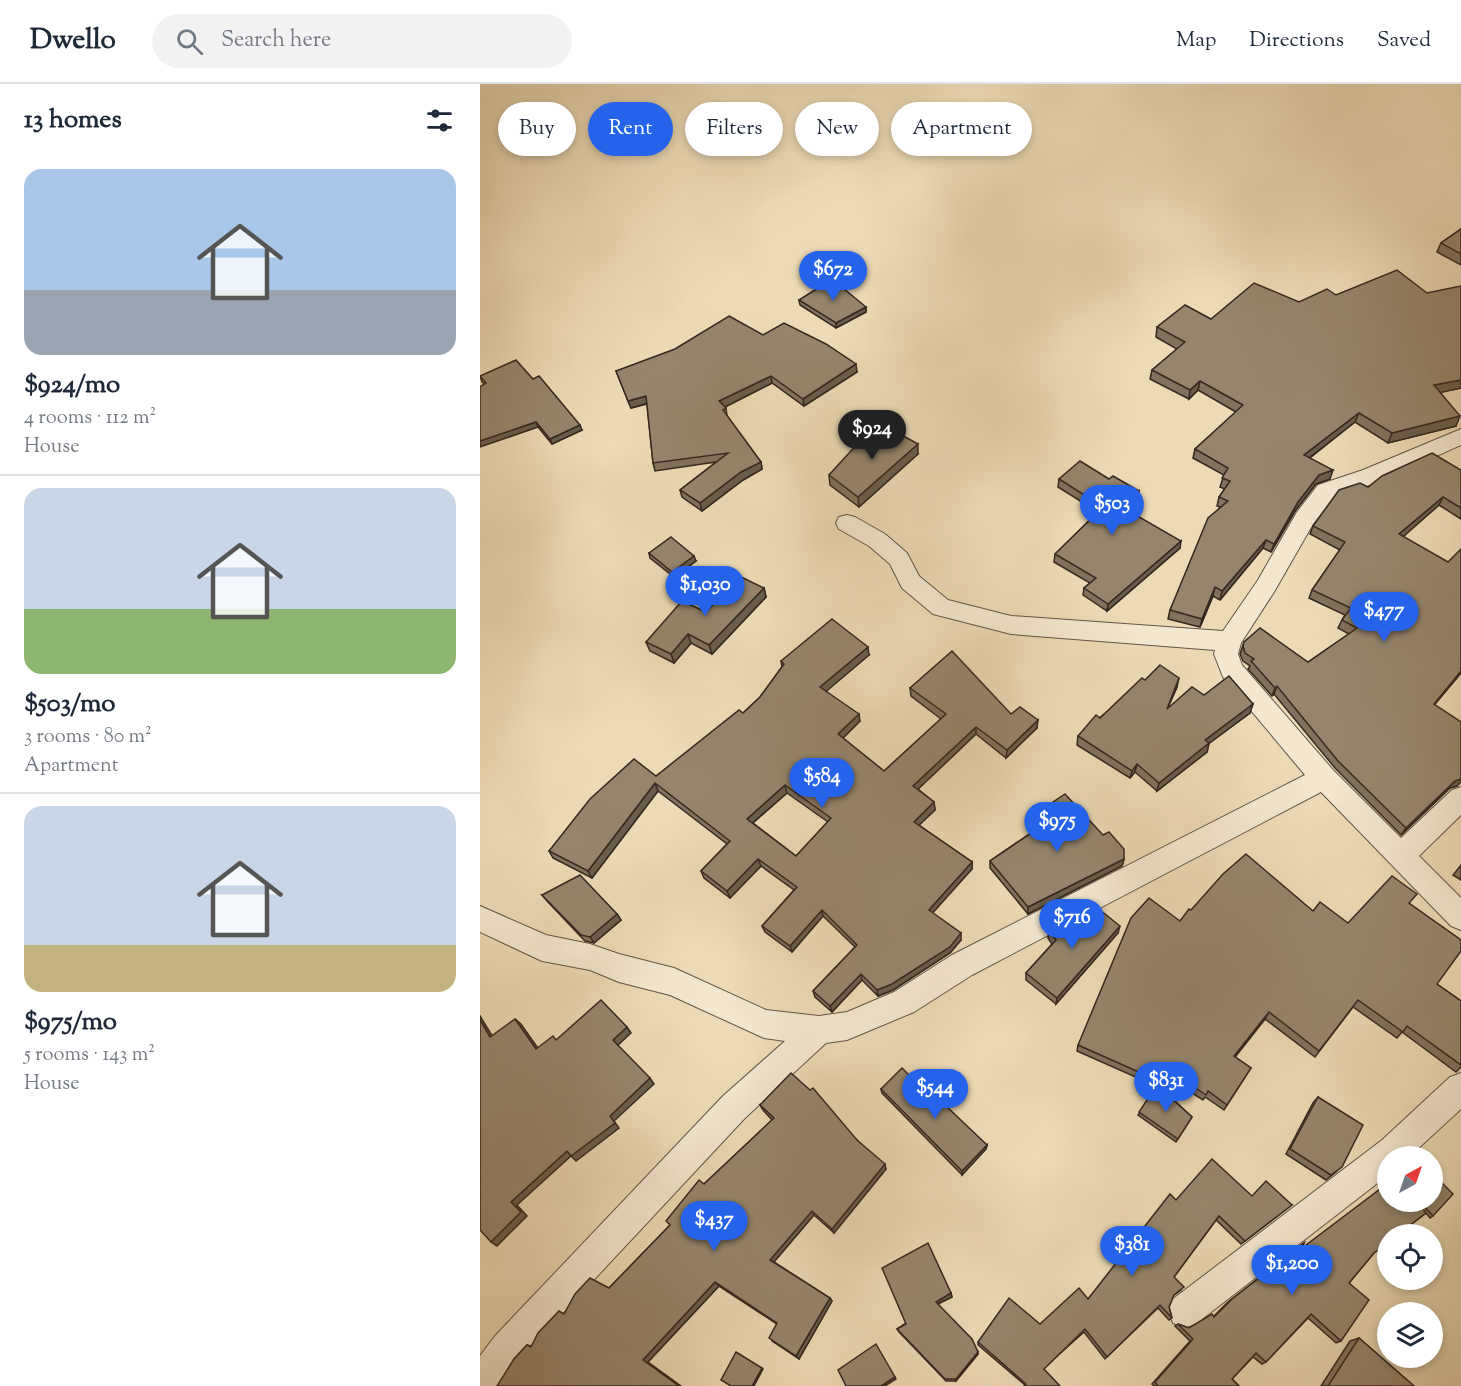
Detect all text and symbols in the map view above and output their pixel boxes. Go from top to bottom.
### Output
search box [152,14,572,68]
text: Dwello [30,21,116,61]
icon: search [173,25,206,58]
text: Search here [221,25,331,57]
text: Map [1176,26,1216,56]
text: Directions [1249,26,1344,56]
text: Saved [1377,26,1431,56]
text: 13 homes [24,102,122,139]
chip: Buy [498,102,576,156]
chip: Rent [588,102,673,156]
chip: Filters [685,102,783,156]
chip: New [795,102,879,156]
chip: Apartment [891,102,1032,156]
icon: filters [423,104,456,137]
icon: home [186,208,294,316]
pin: $672 [797,251,869,302]
text: $672 [813,256,853,285]
text: $924/mo [24,367,120,404]
text: 4 rooms · 112 m² [24,404,156,433]
pin: $924 [836,410,908,461]
text: $924 [852,415,892,444]
text: House [24,433,79,462]
pin: $503 [1076,485,1148,536]
text: $503 [1094,490,1130,519]
icon: home [186,527,294,635]
pin: $1,030 [656,566,754,617]
text: $1,030 [680,571,730,600]
pin: $477 [1348,592,1420,643]
text: $477 [1364,597,1404,626]
text: $503/mo [24,686,116,723]
text: 3 rooms · 80 m² [24,723,152,752]
text: Apartment [24,752,119,781]
pin: $584 [786,758,858,809]
text: $584 [803,763,841,792]
pin: $975 [1021,802,1093,853]
text: $975 [1038,807,1076,836]
icon: home [186,845,294,953]
pin: $716 [1036,899,1108,950]
text: $716 [1053,904,1091,933]
text: $975/mo [24,1004,117,1041]
text: 5 rooms · 143 m² [24,1041,155,1070]
pin: $831 [1130,1062,1202,1113]
text: $831 [1148,1067,1184,1096]
pin: $544 [899,1069,971,1120]
text: House [24,1070,79,1099]
text: $544 [916,1074,954,1103]
north arrow [1377,1146,1443,1212]
map controls [1377,1146,1443,1368]
pin: $437 [678,1201,750,1252]
text: $437 [695,1206,733,1235]
button: locate [1377,1224,1443,1290]
pin: $381 [1096,1226,1168,1277]
text: $381 [1114,1231,1150,1260]
pin: $1,200 [1243,1245,1341,1296]
text: $1,200 [1266,1250,1318,1279]
button: layers [1377,1302,1443,1368]

